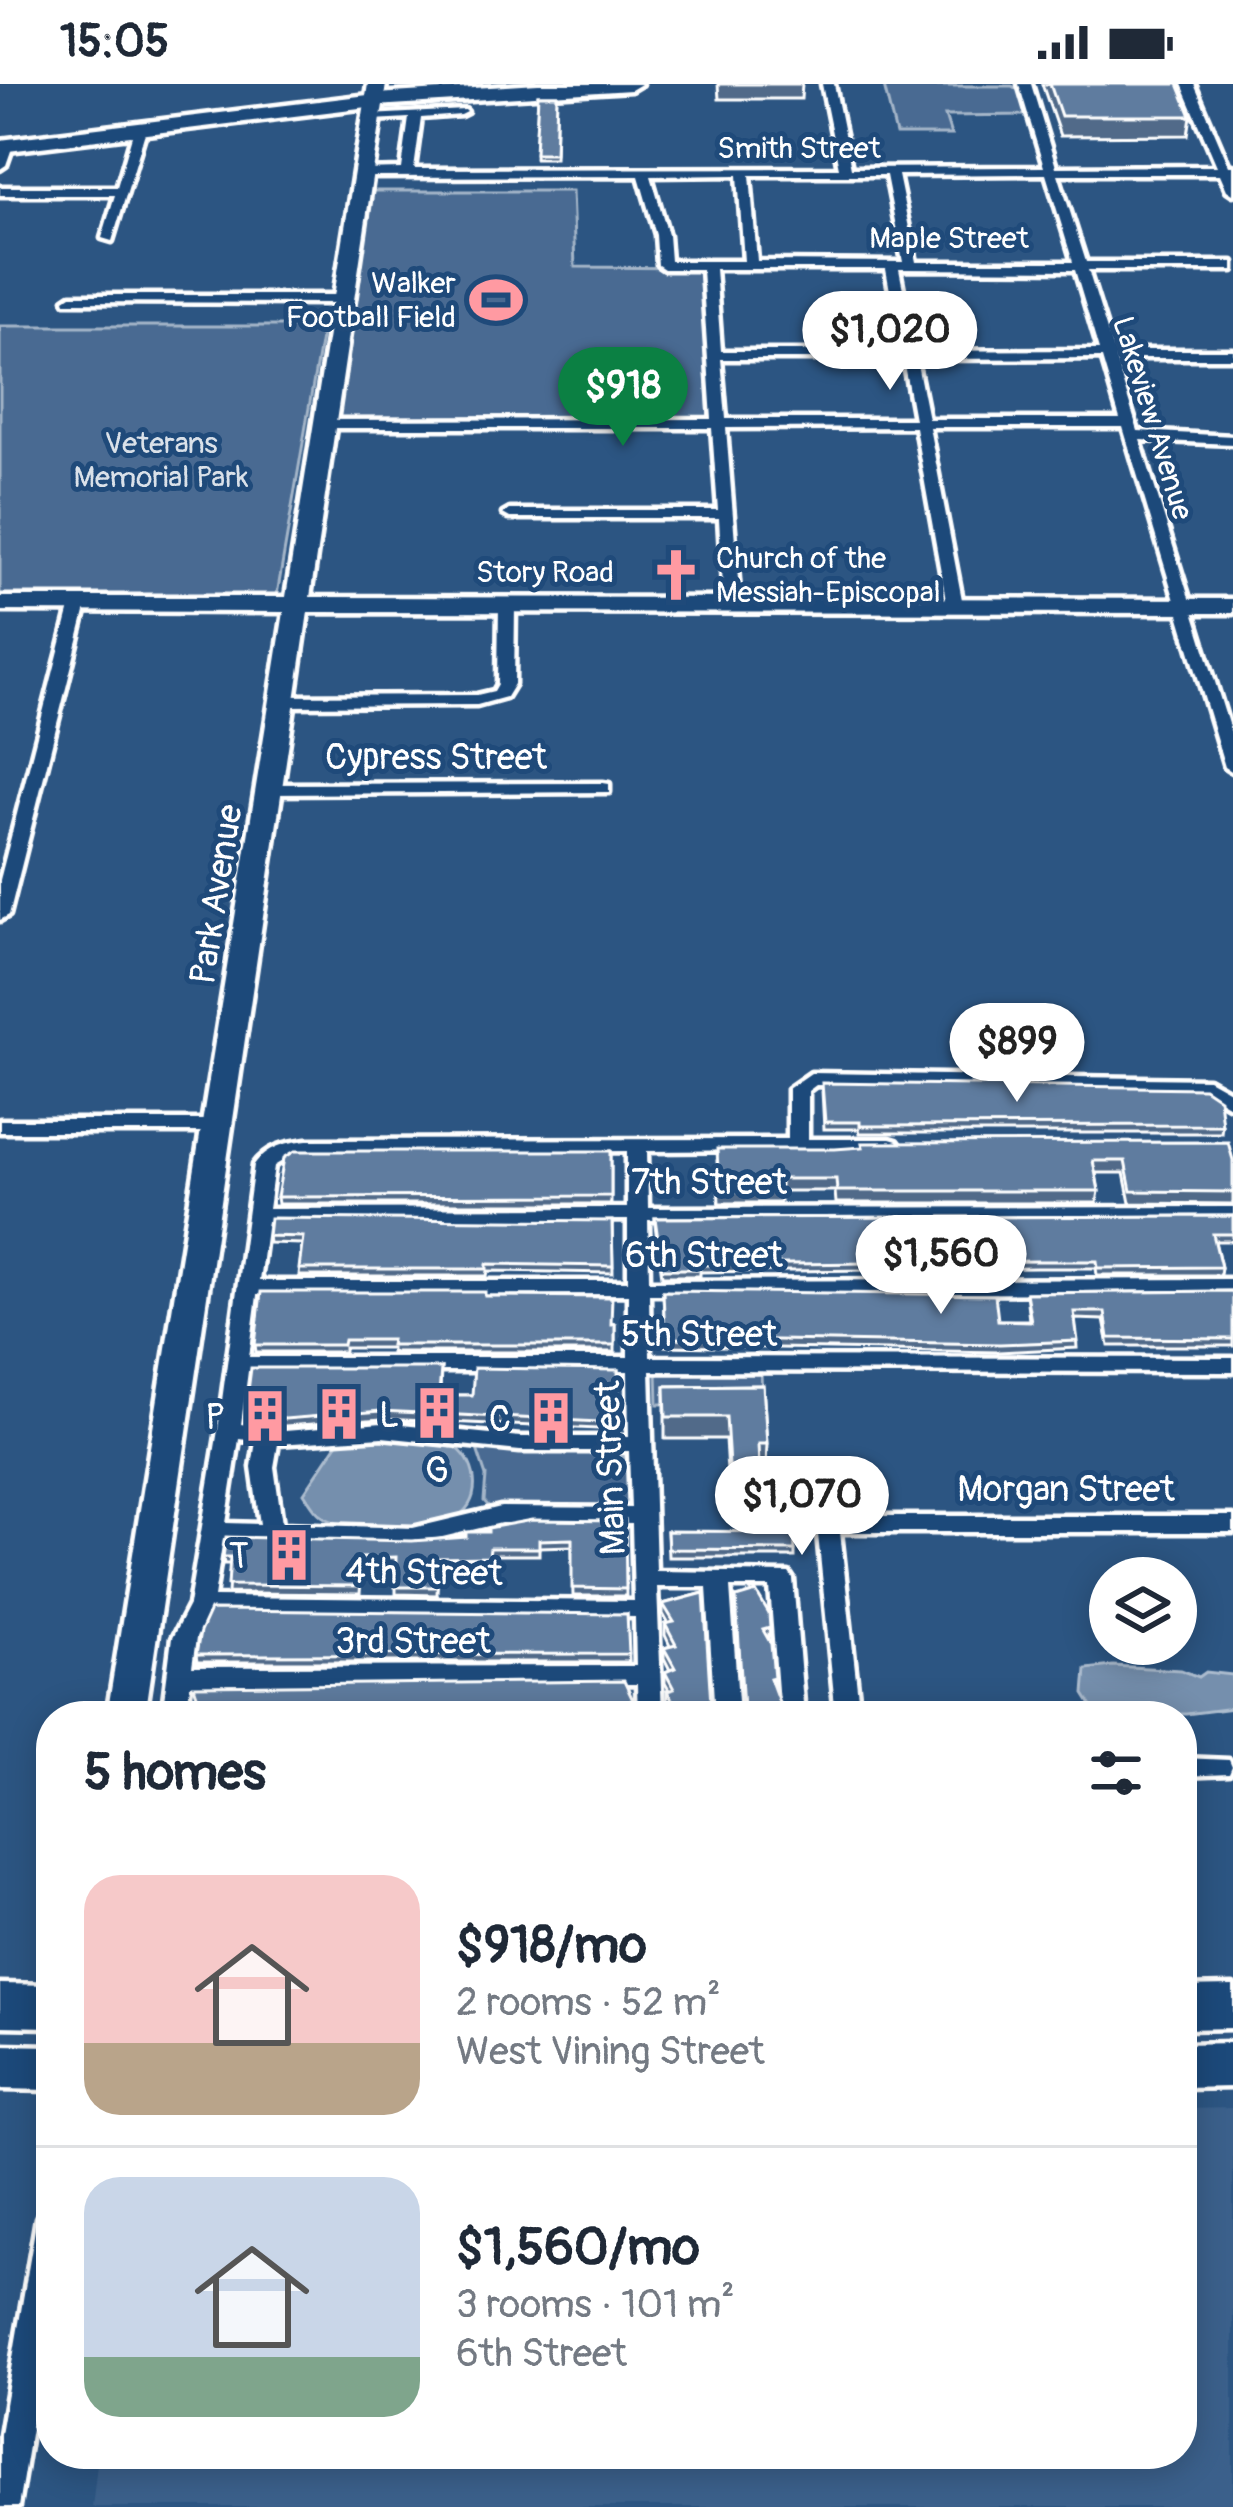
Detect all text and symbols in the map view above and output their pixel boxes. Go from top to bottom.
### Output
text: 15:05 [60,14,169,70]
street label: Smith Street [717,130,882,167]
street label: Maple Street [869,220,1030,257]
place label: Walker Football Field [286,265,456,336]
sports icon: Walker Football Field [467,271,525,329]
pin: $1,020 [792,291,988,393]
text: $1,020 [829,305,951,354]
street label: Lakeview Avenue [1104,312,1201,525]
pin: $918 [552,347,694,449]
text: $918 [585,361,661,410]
park label: Veterans Memorial Park [73,425,249,496]
place label: Church of the Messiah-Episcopal [716,540,941,611]
church icon: Church of the Messiah-Episcopal [647,546,705,604]
street label: Story Road [476,554,614,591]
street label: Cypress Street [325,735,548,780]
street label: Park Avenue [180,801,253,987]
pin: $899 [946,1003,1088,1105]
text: $899 [977,1017,1057,1066]
street label: 7th Street [631,1160,787,1205]
pin: $1,560 [843,1215,1039,1317]
text: $1,560 [883,1229,999,1278]
street label: 6th Street [625,1233,783,1278]
street label: 5th Street [621,1312,778,1357]
street label: Main Street [585,1379,636,1556]
building icon: G [408,1384,466,1442]
building icon: L [310,1385,368,1443]
building icon: P [236,1387,294,1445]
building icon: C [522,1389,580,1447]
place label: L [379,1393,399,1438]
place label: P [205,1395,225,1440]
place label: C [489,1397,511,1442]
place label: G [425,1448,449,1493]
pin: $1,070 [704,1456,900,1558]
street label: Morgan Street [957,1467,1175,1512]
text: $1,070 [742,1470,862,1519]
building icon: T [260,1526,318,1584]
place label: T [229,1534,249,1579]
street label: 4th Street [345,1549,504,1596]
map controls [1089,1557,1197,1665]
button: layers [1089,1557,1197,1665]
street label: 3rd Street [335,1619,491,1664]
icon: filters [1083,1740,1149,1806]
text: 5 homes [84,1741,266,1805]
text: $918/mo [456,1914,647,1978]
icon: home [180,1923,324,2067]
text: 2 rooms · 52 m² [456,1978,721,2027]
text: West Vining Street [456,2027,765,2076]
text: $1,560/mo [456,2216,700,2280]
icon: home [180,2225,324,2369]
text: 3 rooms · 101 m² [456,2280,735,2329]
text: 6th Street [456,2329,627,2378]

